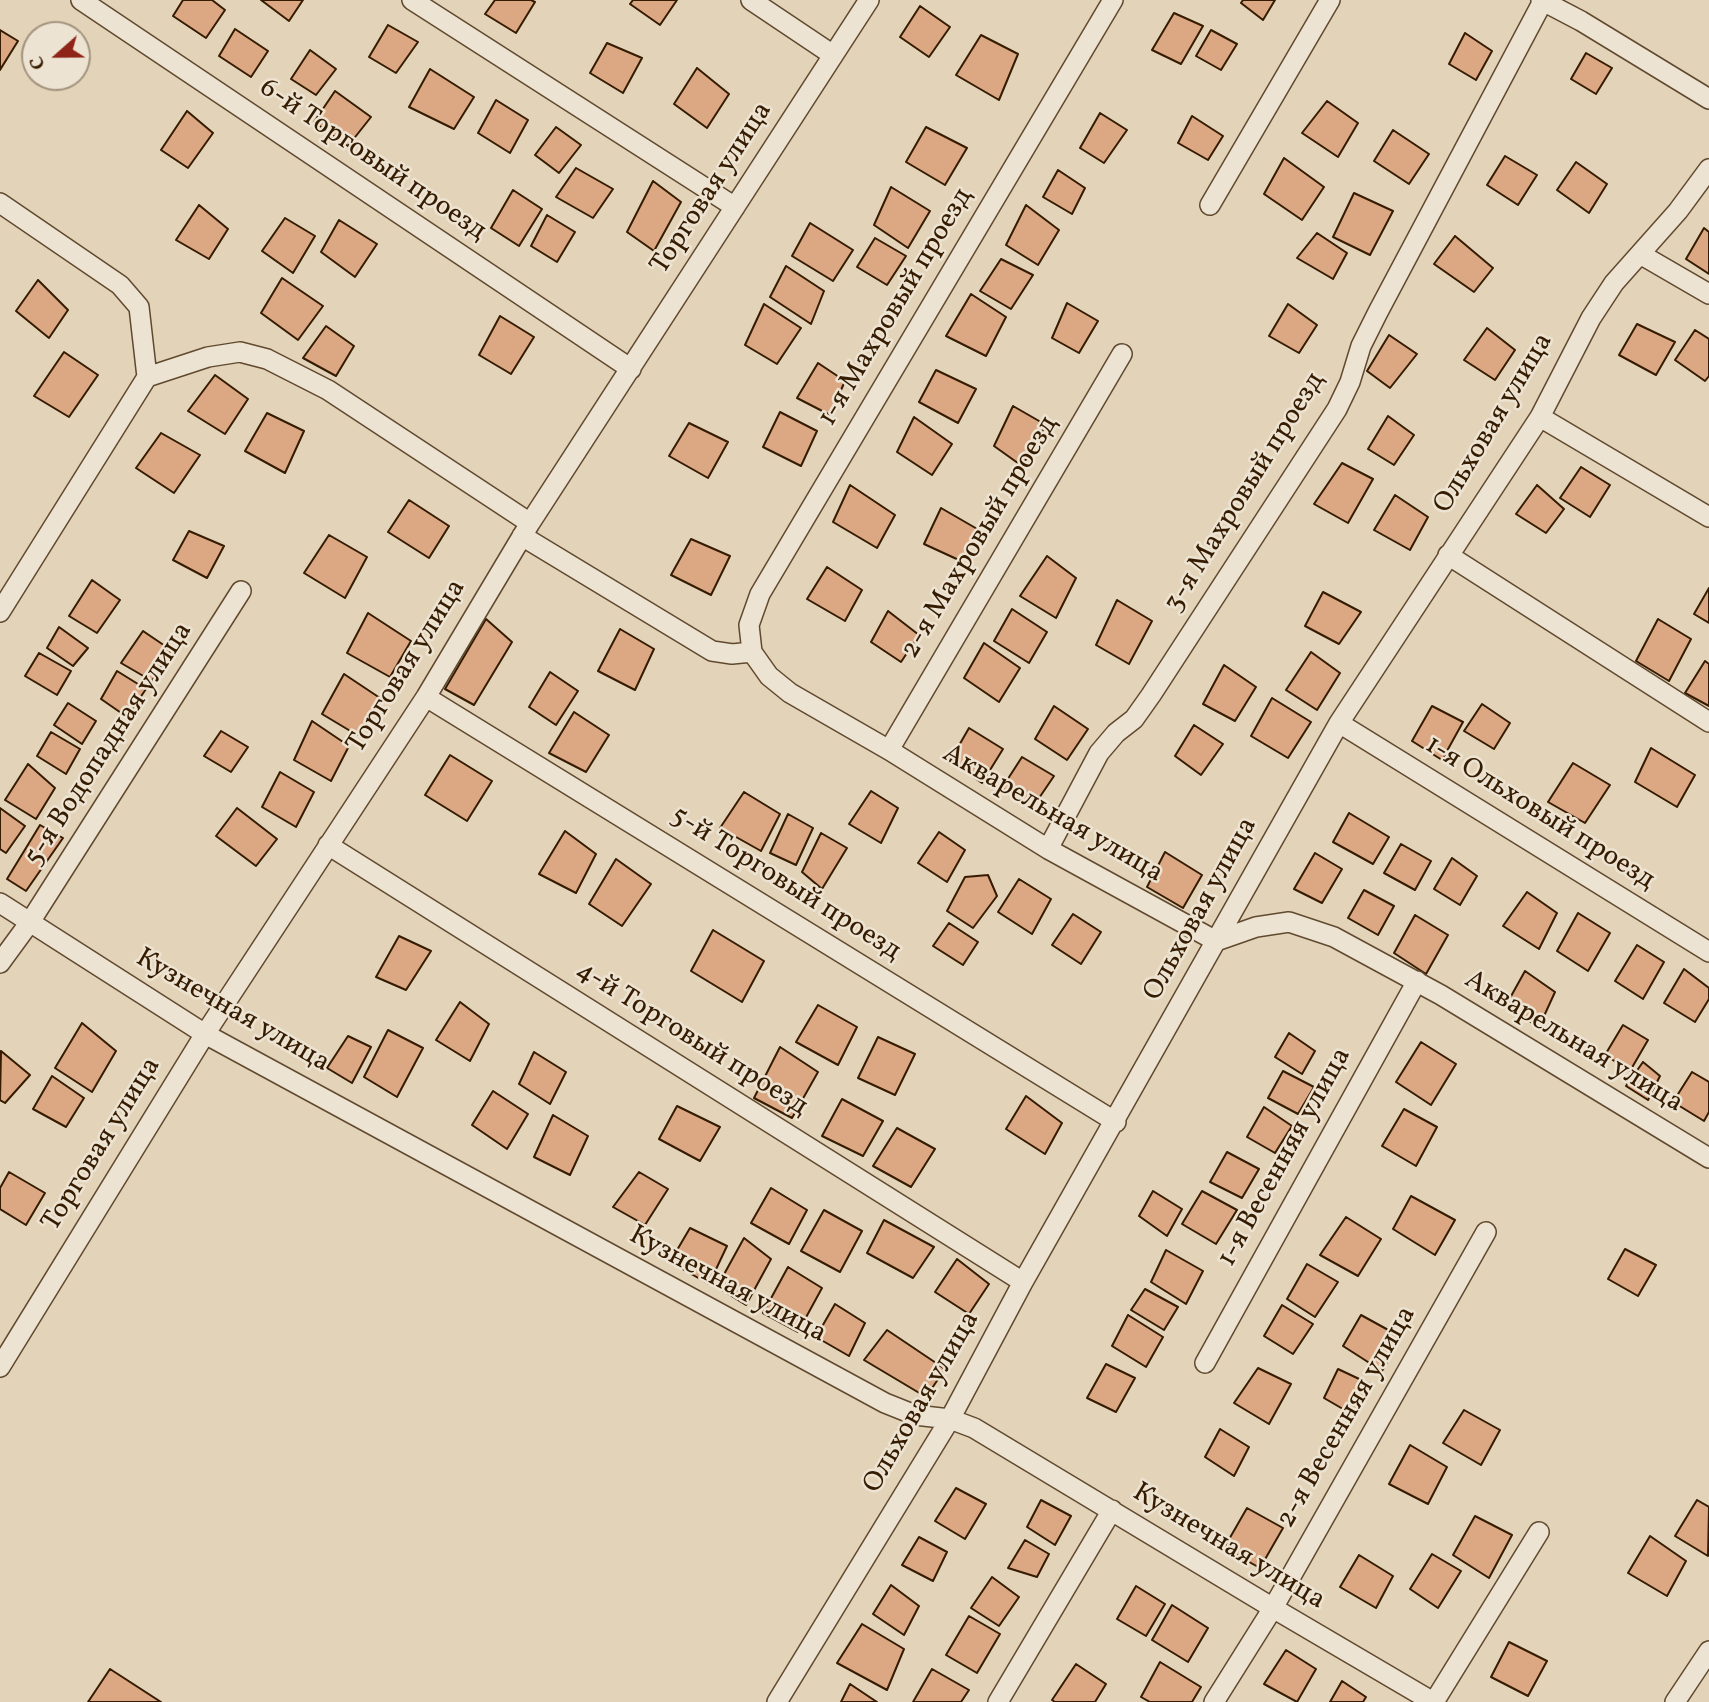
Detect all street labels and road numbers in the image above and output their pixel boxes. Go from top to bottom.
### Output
street label: 6-й Торговый проезд [252,73,492,249]
street label: Торговая улица [645,97,781,281]
street label: 1-я Махровый проезд [812,183,982,433]
street label: Ольховая улица [1428,328,1562,520]
street label: 3-я Махровый проезд [1158,367,1334,619]
street label: 2-я Махровый проезд [895,410,1067,666]
street label: Торговая улица [341,574,475,760]
street label: 5-я Водопадная улица [19,617,201,873]
street label: 1-я Ольховый проезд [1418,730,1660,898]
street label: Акварельная улица [936,738,1168,892]
street label: 5-й Торговый проезд [664,800,906,970]
street label: Ольховая улица [1138,813,1266,1007]
street label: Кузнечная улица [129,943,335,1081]
street label: 4-й Торговый проезд [569,955,813,1125]
street label: Акварельная улица [1458,964,1688,1122]
street label: 1-я Весенняя улица [1212,1043,1360,1273]
street label: Торговая улица [36,1052,170,1238]
street label: Кузнечная улица [623,1220,831,1352]
street label: 2-я Весенняя улица [1271,1301,1425,1535]
street label: Ольховая улица [857,1306,989,1500]
street label: Кузнечная улица [1126,1477,1330,1619]

